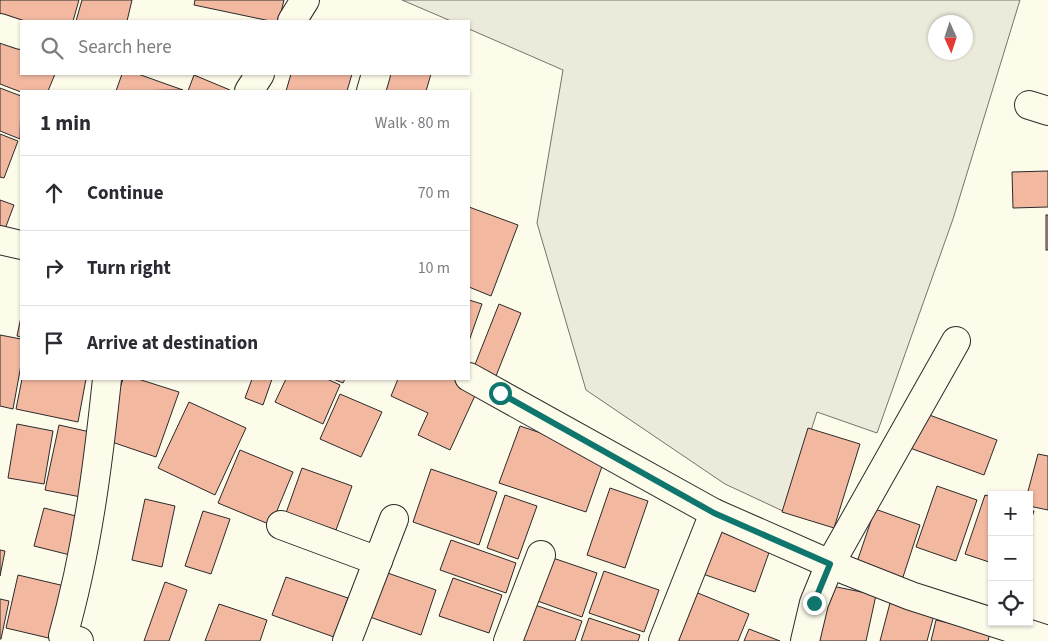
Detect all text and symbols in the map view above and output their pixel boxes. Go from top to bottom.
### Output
north arrow [928,15,973,60]
search box [20,20,470,75]
icon: search [38,34,66,62]
text: Search here [78,34,172,61]
text: 1 min [40,108,91,138]
text: Walk · 80 m [375,112,450,134]
icon: ahead [40,179,68,207]
text: Continue [87,180,164,207]
text: 70 m [418,182,450,204]
icon: right [40,254,68,282]
text: Turn right [87,255,171,282]
text: 10 m [418,257,450,279]
icon: arrive [40,329,68,357]
text: Arrive at destination [87,330,258,357]
route start [489,382,512,405]
map controls [988,491,1033,626]
button: + [988,491,1033,536]
button: − [988,536,1033,581]
button: locate [988,581,1033,626]
route end [803,592,826,615]

